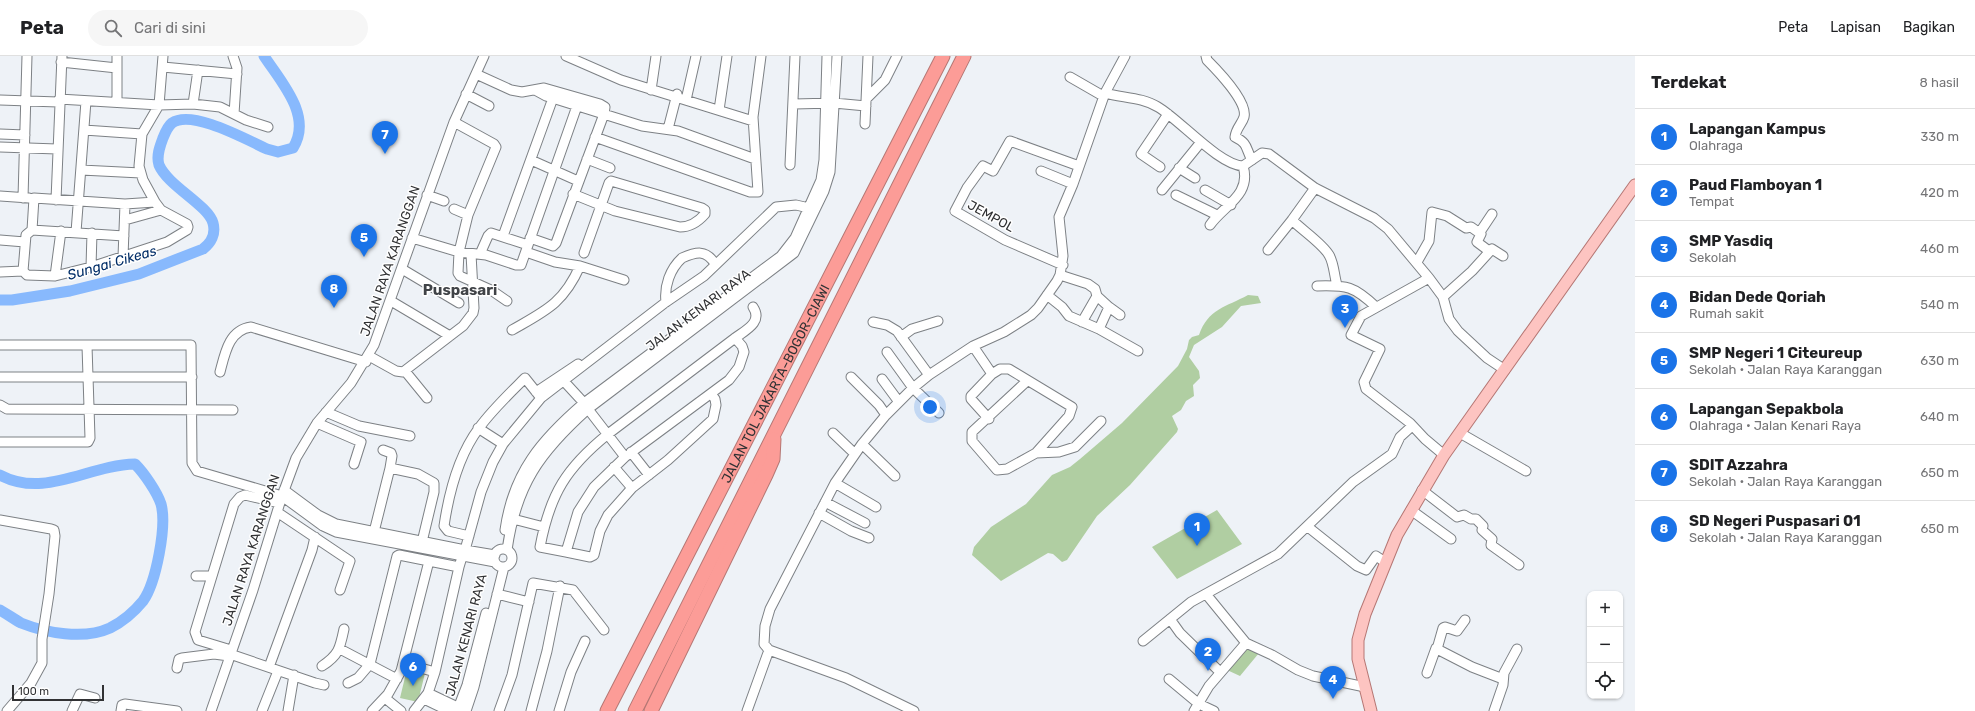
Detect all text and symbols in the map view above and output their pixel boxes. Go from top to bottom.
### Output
search box [88,10,368,46]
text: Peta [20,16,64,39]
icon: search [102,17,124,39]
text: Cari di sini [134,19,206,37]
text: Peta [1778,19,1808,36]
text: Lapisan [1830,19,1881,36]
text: Bagikan [1903,19,1955,36]
text: Terdekat [1651,72,1726,92]
text: 8 hasil [1920,75,1959,90]
text: Lapangan Kampus [1689,120,1826,138]
pin: 7 [372,121,398,154]
text: 1 [1661,129,1667,144]
text: 330 m [1920,129,1959,144]
text: Olahraga [1689,138,1743,153]
text: Paud Flamboyan 1 [1689,176,1822,194]
street label: JALAN RAYA KARANGGAN [357,184,423,338]
text: 2 [1660,185,1668,200]
text: 420 m [1920,185,1959,200]
text: Tempat [1689,194,1734,209]
street label: JEMPOL [965,197,1017,235]
pin: 5 [351,224,377,257]
text: SMP Yasdiq [1689,232,1773,250]
text: 3 [1660,241,1668,256]
text: 460 m [1920,241,1959,256]
water label: Sungai Cikeas [66,242,158,284]
text: Sekolah [1689,250,1736,265]
street label: JALAN KENARI RAYA [643,266,753,354]
pin: 8 [321,275,347,308]
district label: Puspasari [423,281,497,299]
street label: JALAN TOL JAKARTA–BOGOR–CIAWI [718,282,832,485]
text: Bidan Dede Qoriah [1689,288,1826,306]
pin: 3 [1332,295,1358,328]
text: 4 [1660,297,1668,312]
text: 540 m [1920,297,1959,312]
text: Rumah sakit [1689,306,1764,321]
text: SMP Negeri 1 Citeureup [1689,344,1863,362]
text: 5 [1660,353,1668,368]
text: 630 m [1920,353,1959,368]
text: Sekolah · Jalan Raya Karanggan [1689,362,1882,377]
your location [920,397,940,417]
text: Lapangan Sepakbola [1689,400,1844,418]
text: 6 [1660,409,1668,424]
text: 640 m [1920,409,1959,424]
text: Olahraga · Jalan Kenari Raya [1689,418,1861,433]
text: SDIT Azzahra [1689,456,1788,474]
text: 7 [1660,465,1668,480]
text: 650 m [1920,465,1959,480]
street label: JALAN RAYA KARANGGAN [219,472,283,628]
text: Sekolah · Jalan Raya Karanggan [1689,474,1882,489]
text: SD Negeri Puspasari 01 [1689,512,1861,530]
pin: 1 [1184,513,1210,546]
text: 8 [1660,521,1668,536]
text: 650 m [1920,521,1959,536]
text: Sekolah · Jalan Raya Karanggan [1689,530,1882,545]
street label: JALAN KENARI RAYA [442,572,490,698]
map controls [1587,591,1623,699]
button: + [1587,591,1623,627]
button: − [1587,627,1623,663]
pin: 2 [1195,638,1221,671]
pin: 6 [400,653,426,686]
button: locate [1587,663,1623,699]
pin: 4 [1320,666,1346,699]
scale bar [12,683,104,702]
text: 100 m [18,685,49,698]

